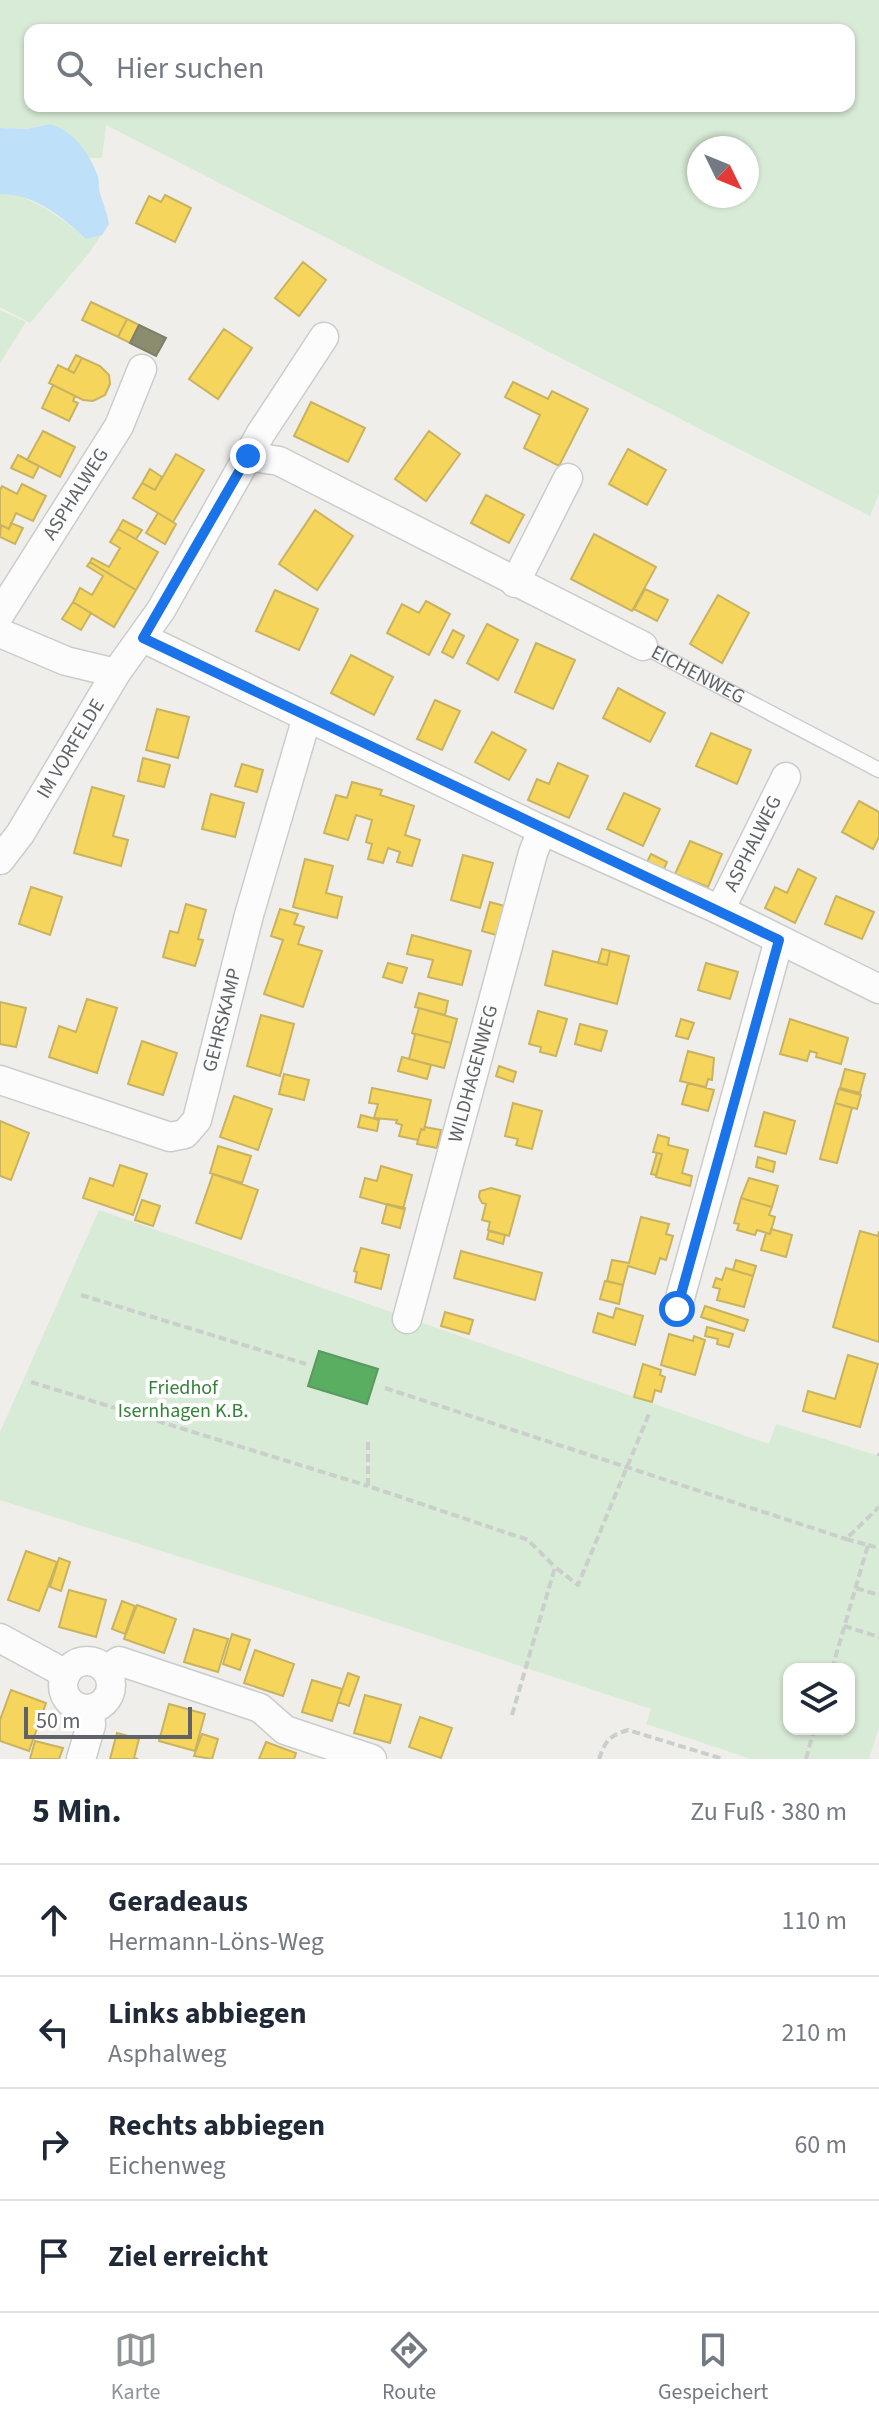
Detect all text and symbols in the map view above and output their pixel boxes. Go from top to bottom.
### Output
search box [24,24,855,112]
icon: search [52,46,96,90]
text: Hier suchen [116,47,264,90]
north arrow [687,136,759,208]
route end [230,438,266,474]
street label: ASPHALWEG [36,443,116,545]
street label: EICHENWEG [646,639,750,711]
street label: IM VORFELDE [30,694,111,804]
street label: ASPHALWEG [717,791,789,897]
street label: GEHRSKAMP [196,965,249,1075]
street label: WILDHAGENWEG [441,1002,505,1146]
route start [659,1291,695,1327]
park label: Friedhof Isernhagen K.B. [118,1374,248,1425]
map controls [783,1663,855,1735]
button: layers [783,1663,855,1735]
scale bar [24,1703,192,1739]
text: 50 m [36,1705,81,1737]
text: 5 Min. [32,1787,122,1836]
text: Zu Fuß · 380 m [690,1793,847,1830]
text: Geradeaus [108,1880,248,1923]
icon: ahead [32,1898,76,1942]
text: 110 m [781,1902,847,1939]
text: Hermann-Löns-Weg [108,1923,324,1960]
text: Links abbiegen [108,1992,307,2035]
icon: left [32,2010,76,2054]
text: 210 m [781,2014,847,2051]
text: Asphalweg [108,2035,226,2072]
text: Rechts abbiegen [108,2104,325,2147]
icon: right [32,2122,76,2166]
text: 60 m [794,2126,847,2163]
text: Eichenweg [108,2147,226,2184]
icon: arrive [32,2234,76,2278]
text: Ziel erreicht [108,2235,268,2278]
tab: Karte [111,2328,160,2408]
tab: Route [382,2328,436,2408]
tab: Gespeichert [658,2328,768,2408]

